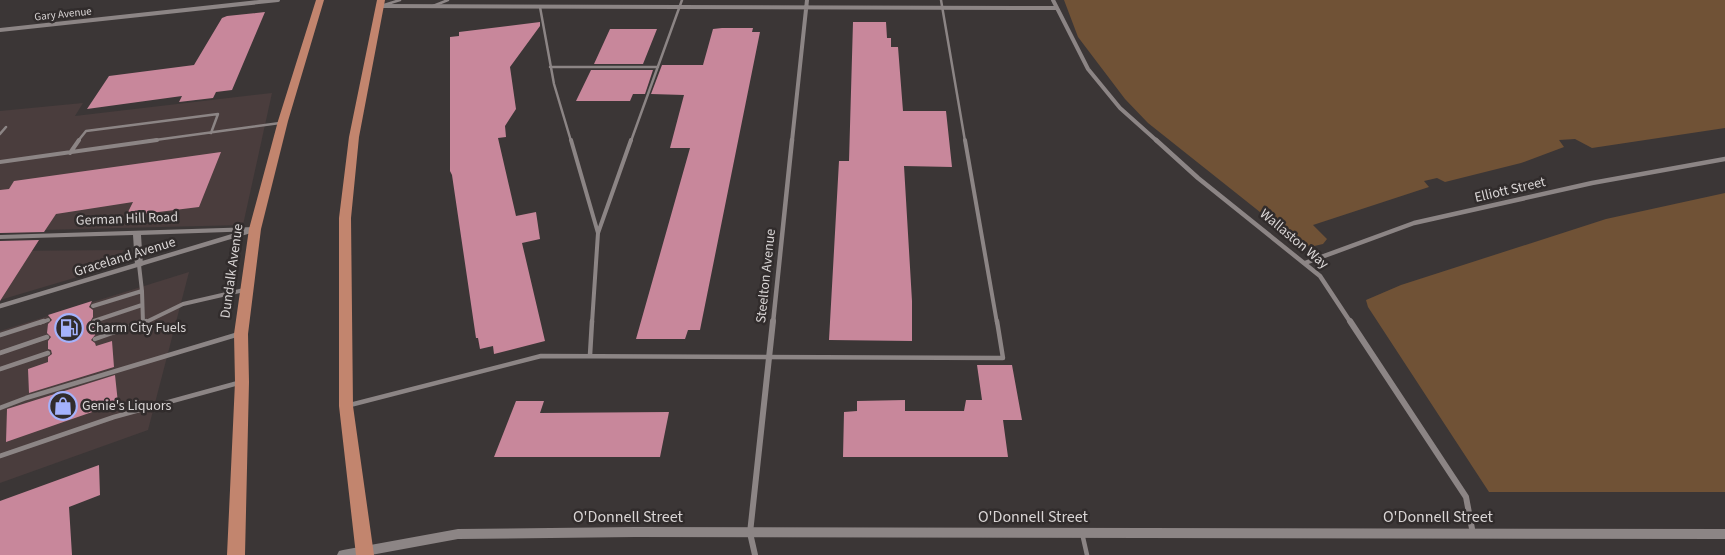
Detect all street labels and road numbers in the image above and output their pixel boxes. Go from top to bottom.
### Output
street label: Gary Avenue [34,3,93,24]
street label: Elliott Street [1472,172,1548,208]
street label: Wallaston Way [1255,204,1333,274]
street label: German Hill Road [76,207,178,231]
street label: Dundalk Avenue [215,222,249,320]
street label: Steelton Avenue [751,228,781,324]
street label: Graceland Avenue [72,232,178,282]
street label: O'Donnell Street [573,506,684,528]
street label: O'Donnell Street [978,506,1089,528]
street label: O'Donnell Street [1383,506,1494,528]

